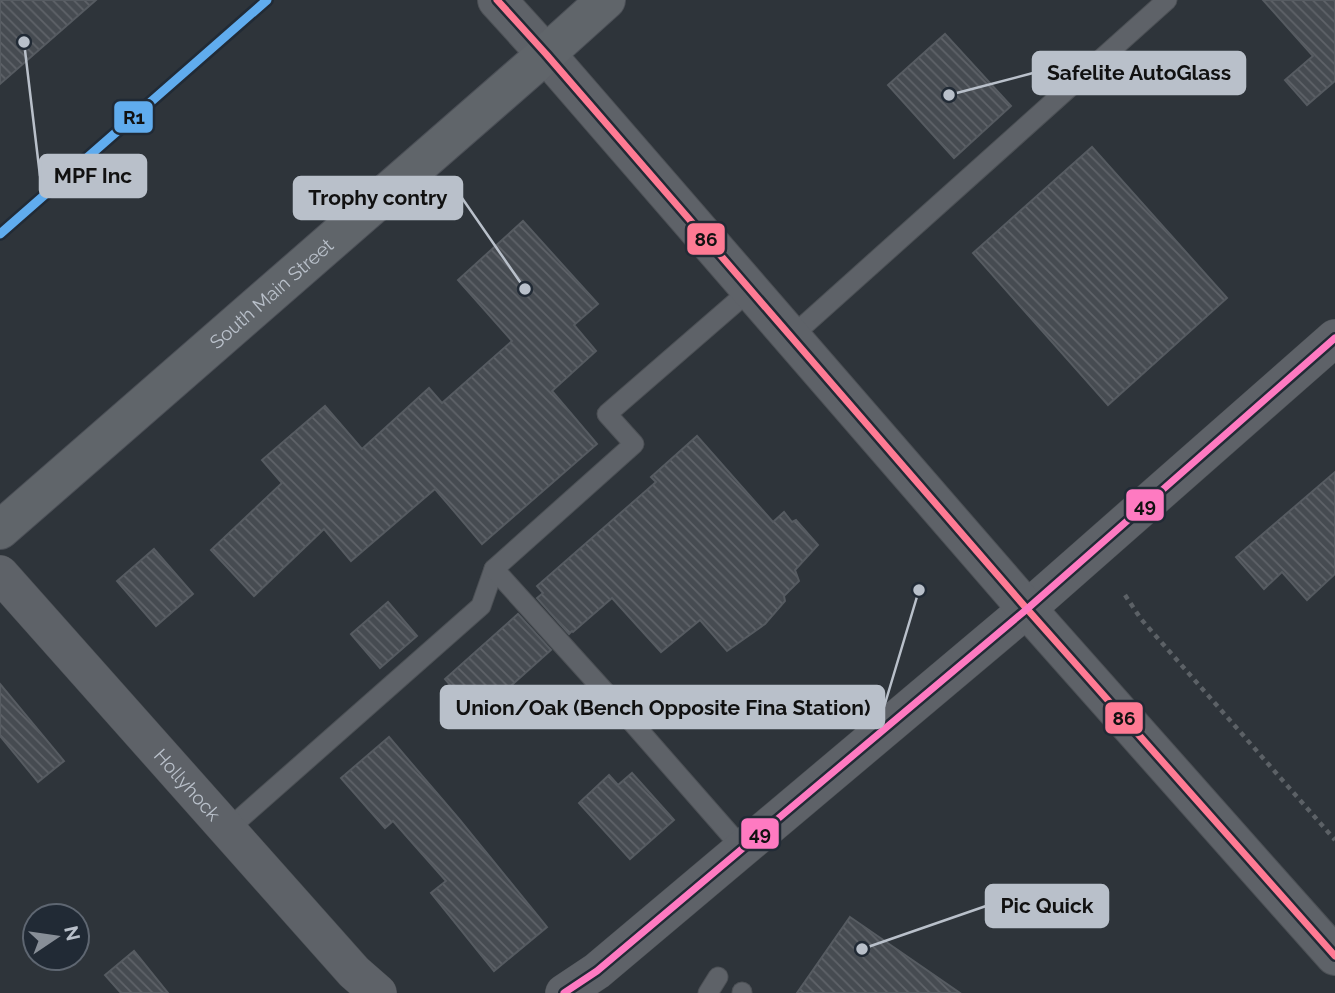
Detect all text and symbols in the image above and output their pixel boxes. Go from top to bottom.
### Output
callout: Safelite AutoGlass [1033,52,1245,94]
text: Safelite AutoGlass [1047,60,1231,85]
line badge: R1 [113,100,154,134]
text: R1 [123,106,145,128]
callout: MPF Inc [40,155,146,197]
text: MPF Inc [54,163,132,188]
callout: Trophy contry [294,177,462,219]
text: Trophy contry [308,185,448,210]
line badge: 86 [686,222,726,256]
text: 86 [694,228,718,250]
street label: South Main Street [205,233,338,353]
line badge: 49 [1125,488,1165,522]
text: 49 [1134,494,1156,516]
callout: Union/Oak (Bench Opposite Fina Station) [441,686,884,728]
text: Union/Oak (Bench Opposite Fina Station) [456,695,870,720]
line badge: 86 [1104,701,1144,735]
text: 86 [1112,707,1136,729]
street label: Hollyhock [150,744,225,825]
line badge: 49 [740,817,780,850]
text: 49 [749,822,771,844]
callout: Pic Quick [986,885,1108,927]
text: Pic Quick [1000,893,1094,918]
north arrow [21,902,91,972]
text: N [60,924,85,943]

